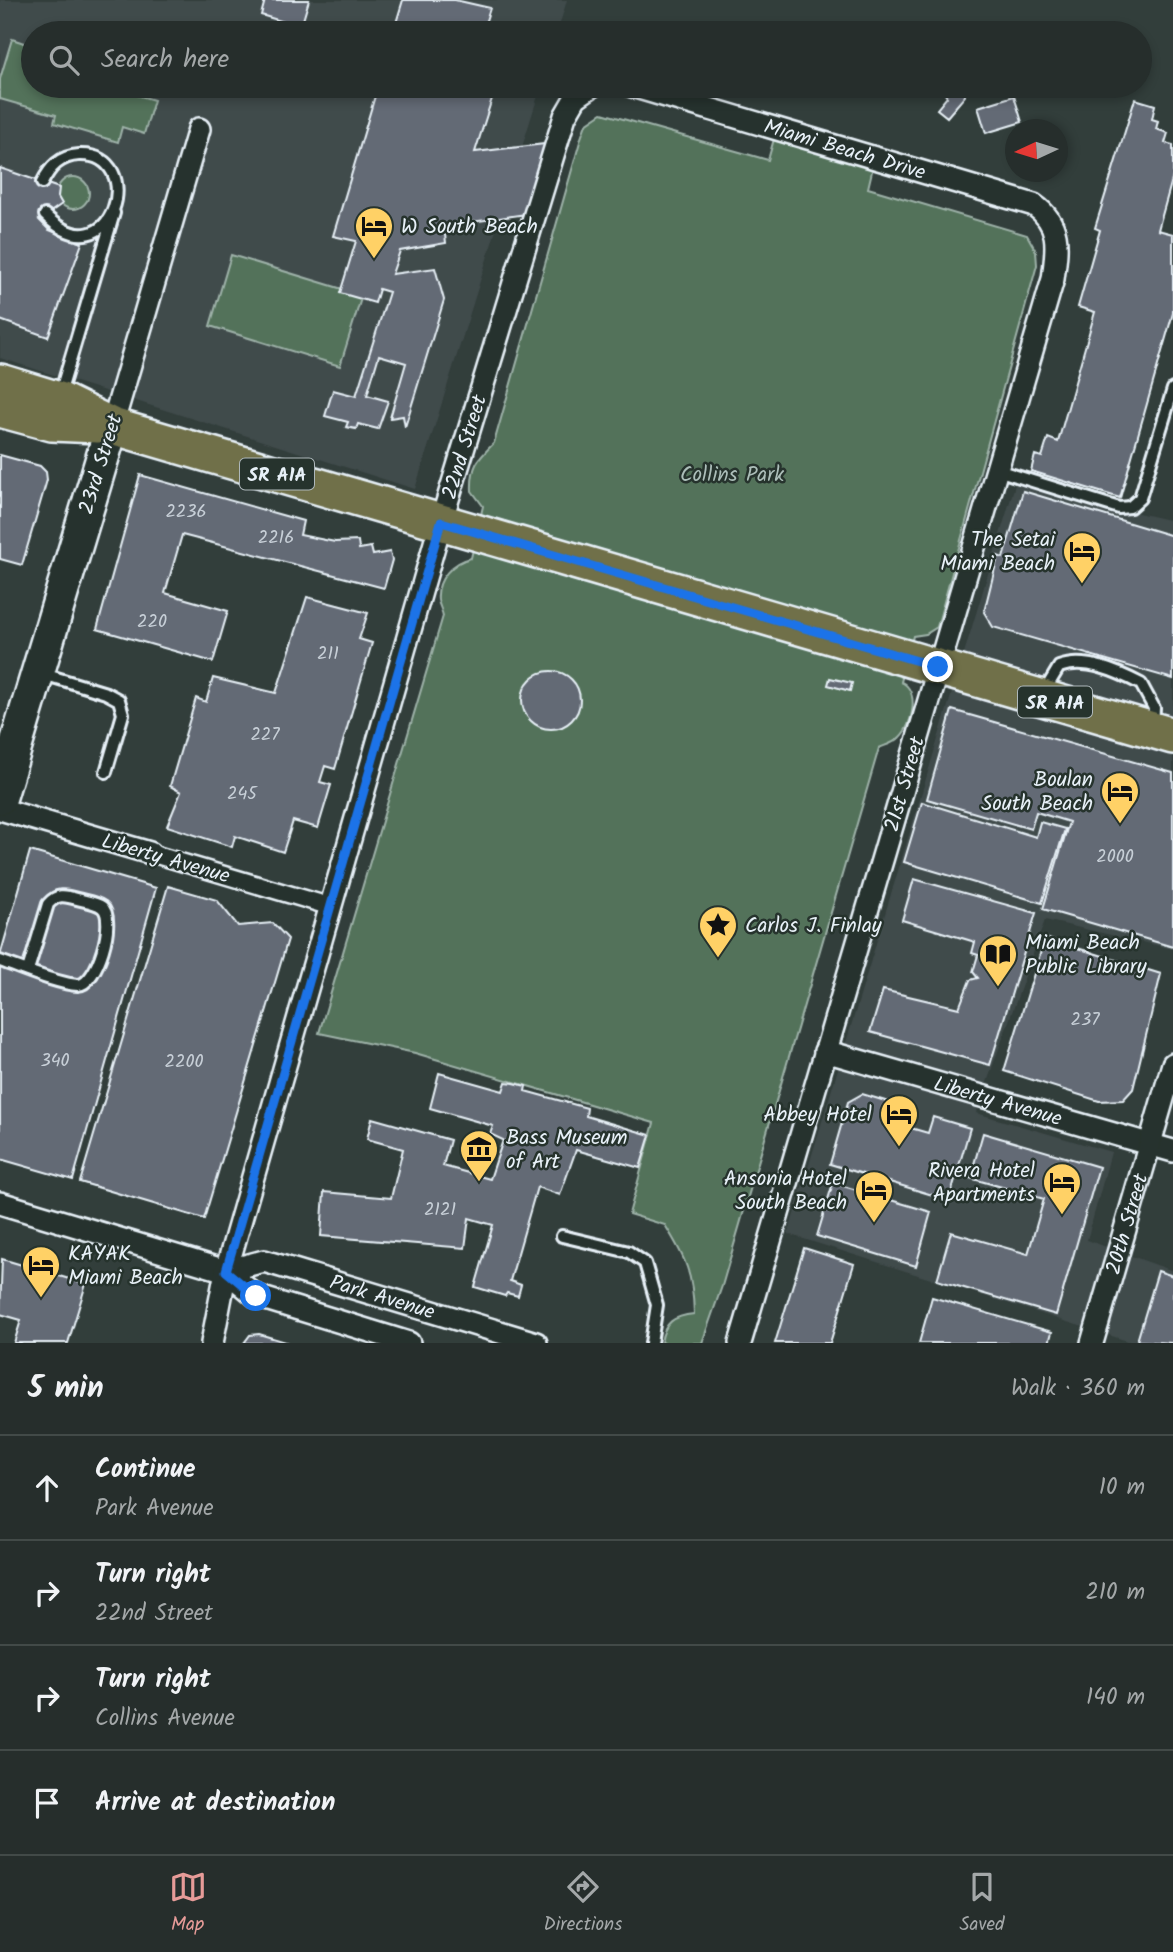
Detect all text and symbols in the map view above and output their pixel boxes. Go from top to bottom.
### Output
search box [21,21,1152,98]
text: Search here [101,39,229,81]
icon: search [45,41,83,79]
street label: Miami Beach Drive [760,111,930,190]
north arrow [1005,119,1068,182]
hotel icon: W South Beach [353,205,395,260]
place label: W South Beach [401,211,538,244]
street label: 22nd Street [434,390,497,504]
street label: 23rd Street [71,409,133,519]
road number: SR A1A [240,458,314,489]
park label: Collins Park [680,459,784,492]
house number: 2236 [165,498,207,527]
house number: 2216 [258,524,294,553]
place label: The Setai Miami Beach [940,524,1056,581]
hotel icon: The Setai Miami Beach [1061,530,1103,585]
house number: 220 [137,608,167,637]
house number: 211 [317,640,339,669]
route end [922,651,953,682]
road number: SR A1A [1018,687,1092,718]
house number: 227 [250,721,280,750]
street label: 21st Street [876,732,935,836]
place label: Boulan South Beach [981,764,1093,821]
hotel icon: Boulan South Beach [1099,770,1141,825]
house number: 245 [227,780,258,809]
street label: Liberty Avenue [98,825,234,894]
house number: 2000 [1096,843,1134,872]
place icon: Carlos J. Finlay [697,904,739,959]
place label: Carlos J. Finlay [745,910,882,943]
place label: Miami Beach Public Library [1025,927,1147,984]
library icon: Miami Beach Public Library [977,933,1019,988]
house number: 237 [1070,1006,1100,1035]
house number: 340 [40,1047,70,1076]
house number: 2200 [165,1048,203,1077]
street label: Liberty Avenue [929,1068,1066,1136]
hotel icon: Abbey Hotel [878,1093,920,1148]
place label: Abbey Hotel [763,1099,872,1132]
place label: Bass Museum of Art [506,1122,627,1179]
museum icon: Bass Museum of Art [458,1128,500,1183]
place label: Rivera Hotel Apartments [928,1155,1035,1212]
hotel icon: Rivera Hotel Apartments [1041,1161,1083,1216]
place label: Ansonia Hotel South Beach [724,1163,847,1220]
hotel icon: Ansonia Hotel South Beach [853,1169,895,1224]
street label: 20th Street [1098,1169,1159,1279]
house number: 2121 [424,1196,456,1225]
place label: KAYAK Miami Beach [68,1238,183,1295]
hotel icon: KAYAK Miami Beach [20,1244,62,1299]
street label: Park Avenue [325,1267,439,1330]
route start [240,1280,271,1311]
text: 5 min [28,1365,104,1413]
text: Walk · 360 m [1011,1371,1145,1407]
text: Continue [95,1449,196,1491]
icon: ahead [28,1469,66,1507]
text: 10 m [1099,1470,1145,1506]
text: Park Avenue [95,1491,214,1527]
text: Turn right [95,1554,211,1596]
icon: right [28,1574,66,1612]
text: 210 m [1085,1575,1145,1611]
text: 22nd Street [95,1596,213,1632]
text: Turn right [95,1659,211,1701]
icon: right [28,1679,66,1717]
text: 140 m [1086,1680,1145,1716]
text: Collins Avenue [95,1701,235,1737]
text: Arrive at destination [95,1782,335,1824]
icon: arrive [28,1784,66,1822]
tab: Map [169,1868,207,1940]
tab: Directions [544,1868,622,1940]
tab: Saved [959,1868,1004,1940]

